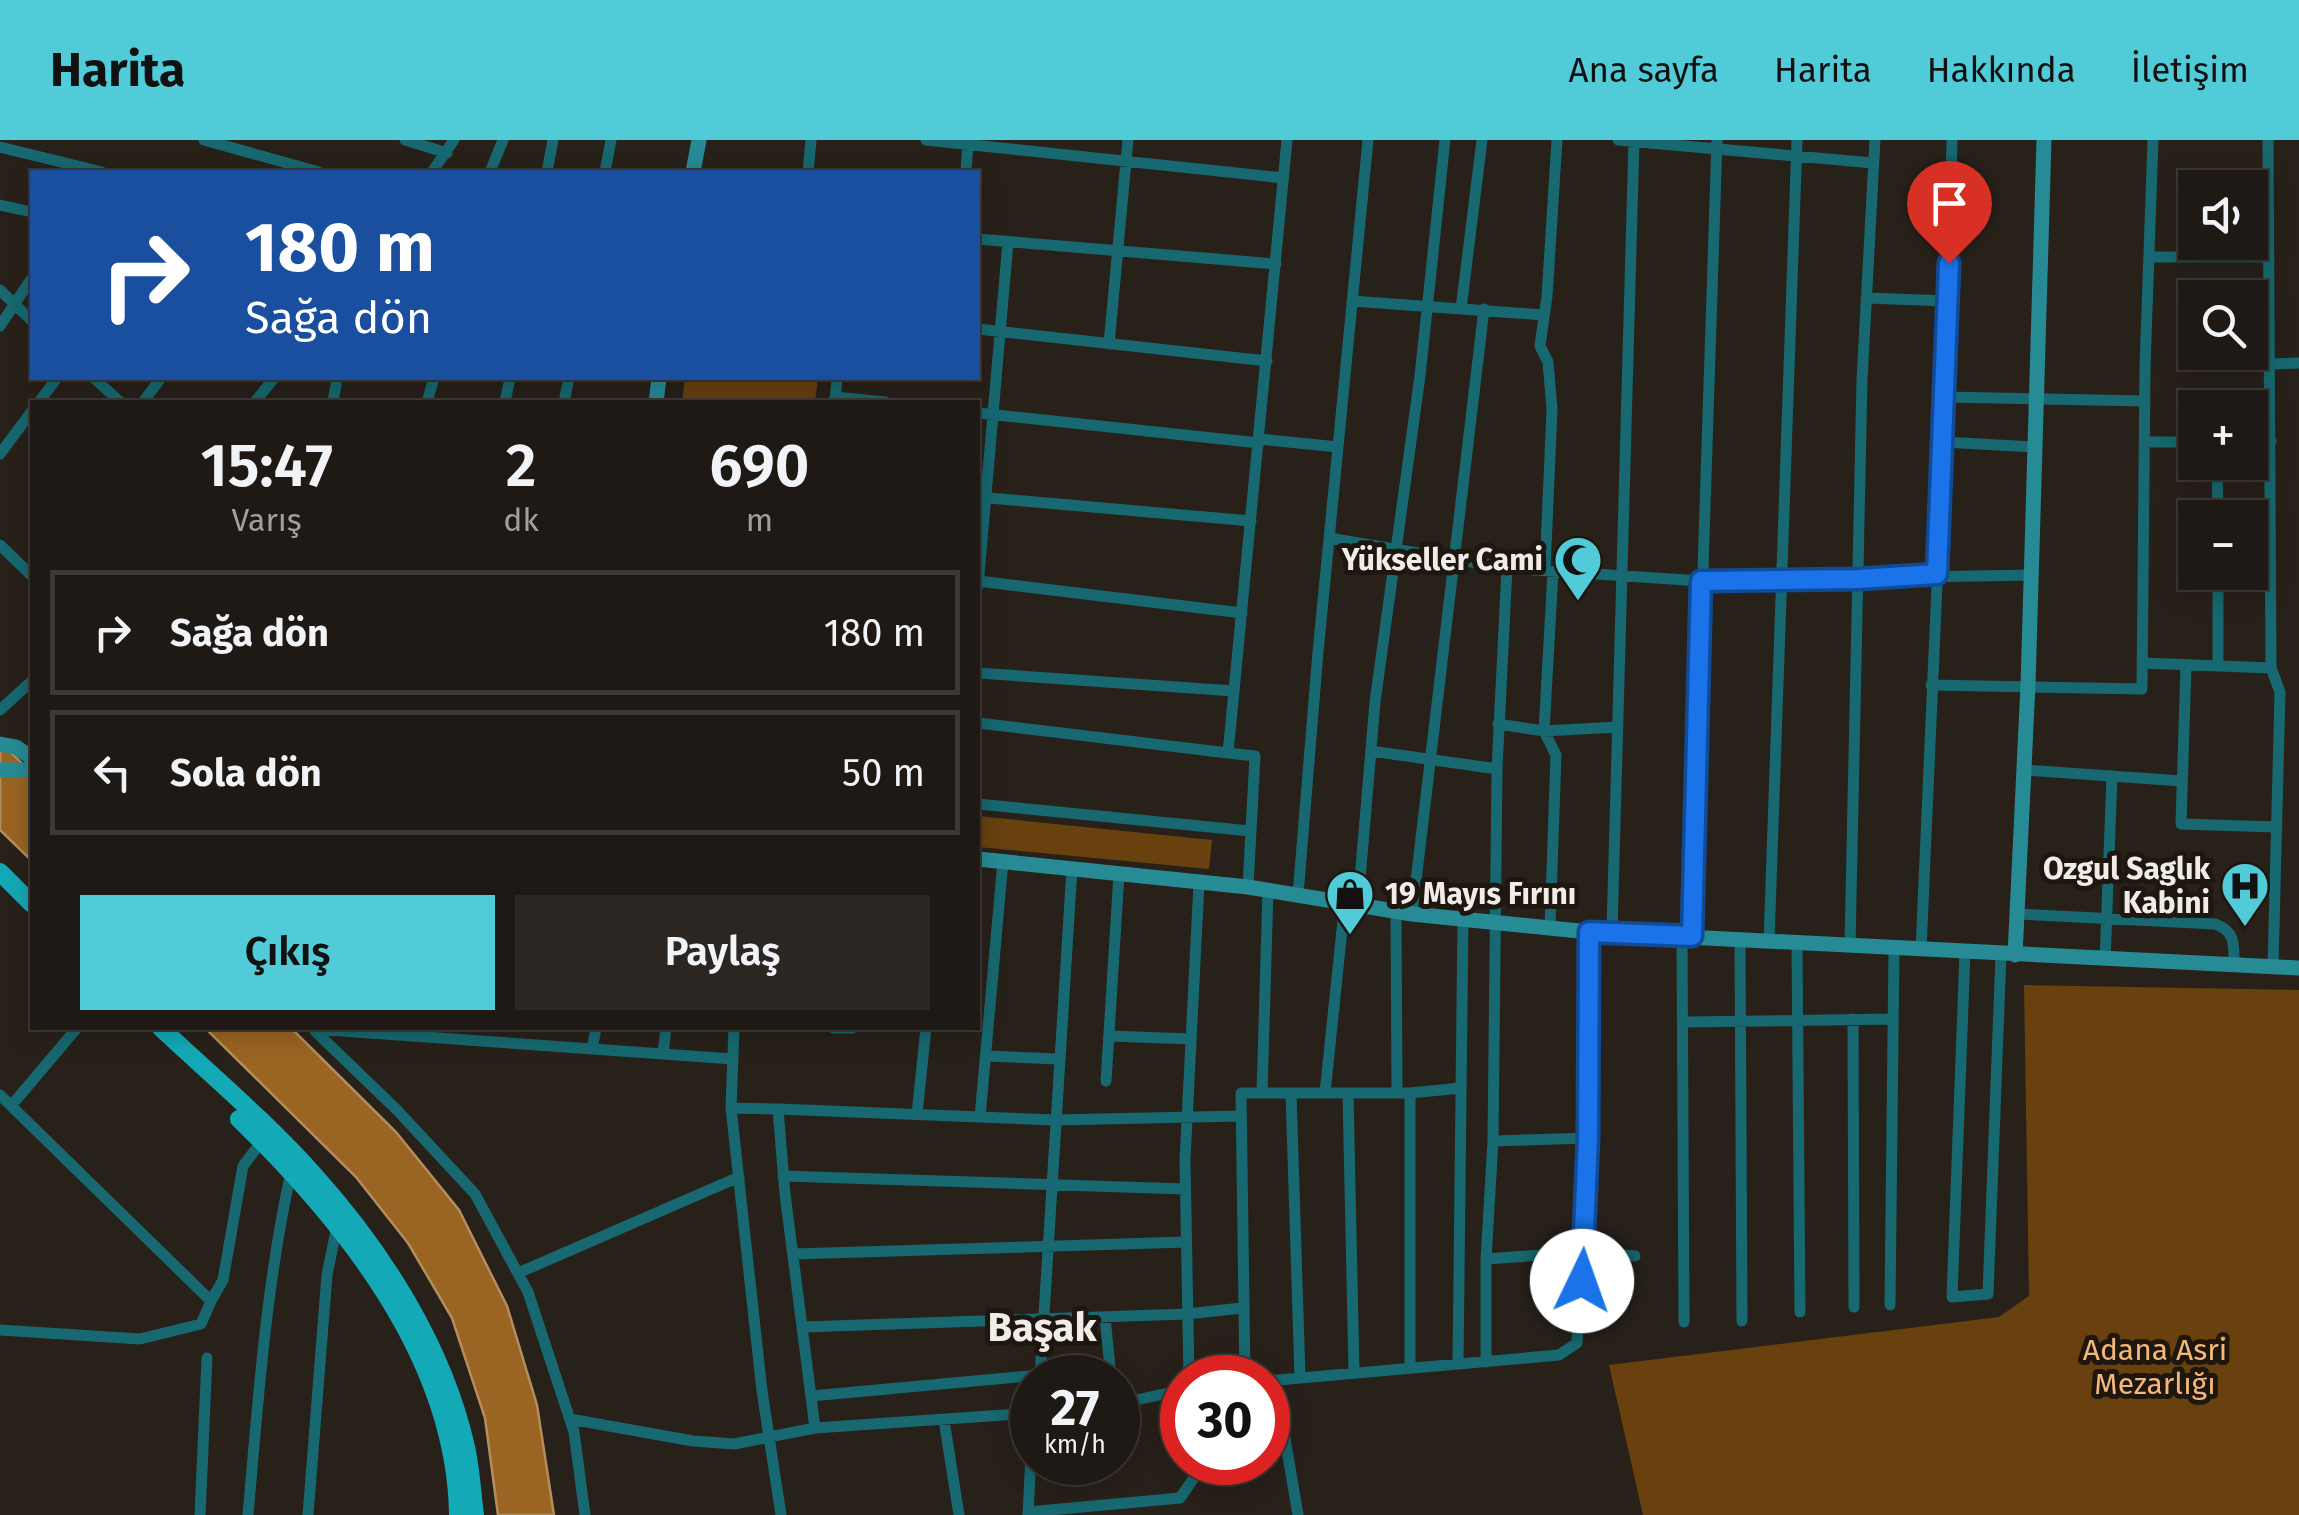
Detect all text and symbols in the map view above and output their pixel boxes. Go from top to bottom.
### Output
text: Harita [50,41,185,99]
text: Ana sayfa [1569,49,1719,91]
text: Harita [1774,49,1872,91]
text: Hakkında [1927,49,2076,91]
text: İletişim [2131,49,2249,91]
pin [1907,161,1992,264]
map controls [2178,170,2268,590]
button: sound [2178,170,2268,260]
icon: arrive [1922,176,1977,231]
text: 180 m [245,206,435,290]
icon: right [80,210,210,340]
button: search [2178,280,2268,370]
text: Sağa dön [245,291,432,345]
button: + [2178,390,2268,480]
text: 15:47 [200,430,333,502]
text: 2 [506,430,536,502]
text: 690 [709,430,810,502]
button: − [2178,500,2268,590]
text: Varış [232,501,302,539]
text: dk [503,501,539,539]
text: m [746,501,773,539]
mosque icon: Yükseller Cami [1552,534,1604,602]
place label: Yükseller Cami [1341,542,1543,578]
icon: right [85,605,140,660]
text: Sağa dön [170,610,329,656]
text: 180 m [824,610,925,656]
icon: left [85,745,140,800]
text: Sola dön [170,750,322,796]
text: 50 m [842,750,925,796]
place label: Ozgul Saglık Kabini [2043,851,2210,921]
hospital icon: Ozgul Saglık Kabini [2219,860,2271,928]
shop icon: 19 Mayıs Fırını [1324,868,1376,936]
place label: 19 Mayıs Fırını [1385,876,1576,912]
button: Çıkış [80,895,495,1010]
button: Paylaş [515,895,930,1010]
position arrow [1530,1229,1634,1333]
district label: Başak [987,1304,1097,1352]
park label: Adana Asri Mezarlığı [2083,1332,2227,1402]
speed limit sign: 30 [1160,1355,1290,1485]
text: 27 [1051,1378,1099,1438]
text: km/h [1044,1430,1106,1460]

